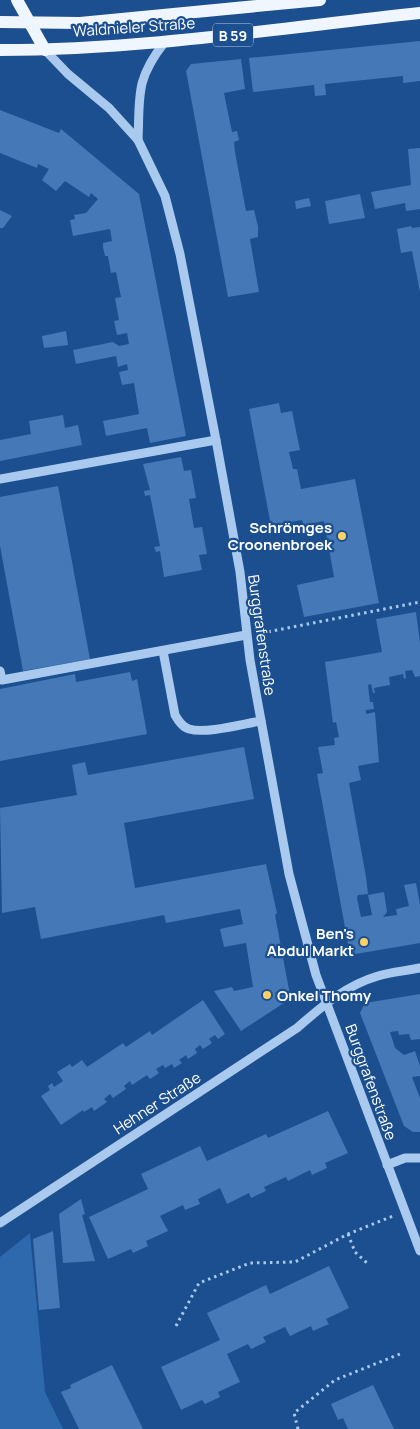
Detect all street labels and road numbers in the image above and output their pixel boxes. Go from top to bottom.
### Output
street label: Waldnieler Straße [72,12,196,42]
road number: B 59 [213,24,253,46]
street label: Burggrafenstraße [243,573,281,697]
street label: Burggrafenstraße [340,1021,402,1143]
street label: Hehner Straße [109,1067,205,1139]

